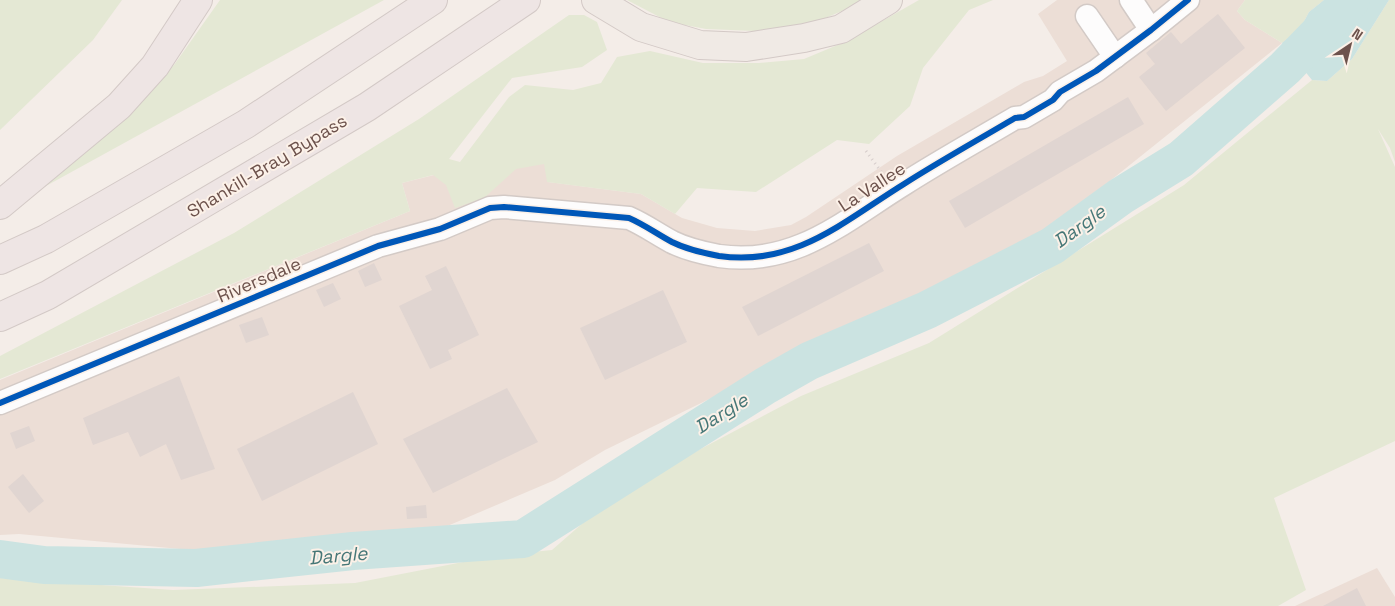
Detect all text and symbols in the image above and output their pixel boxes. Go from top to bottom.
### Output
north arrow [1325,20,1375,70]
text: N [1348,24,1366,44]
street label: Shankill-Bray Bypass [183,109,351,222]
street label: La Vallee [834,156,910,217]
water label: Dargle [1048,199,1111,254]
street label: Riversdale [213,252,304,307]
water label: Dargle [690,387,753,440]
water label: Dargle [308,540,369,570]

